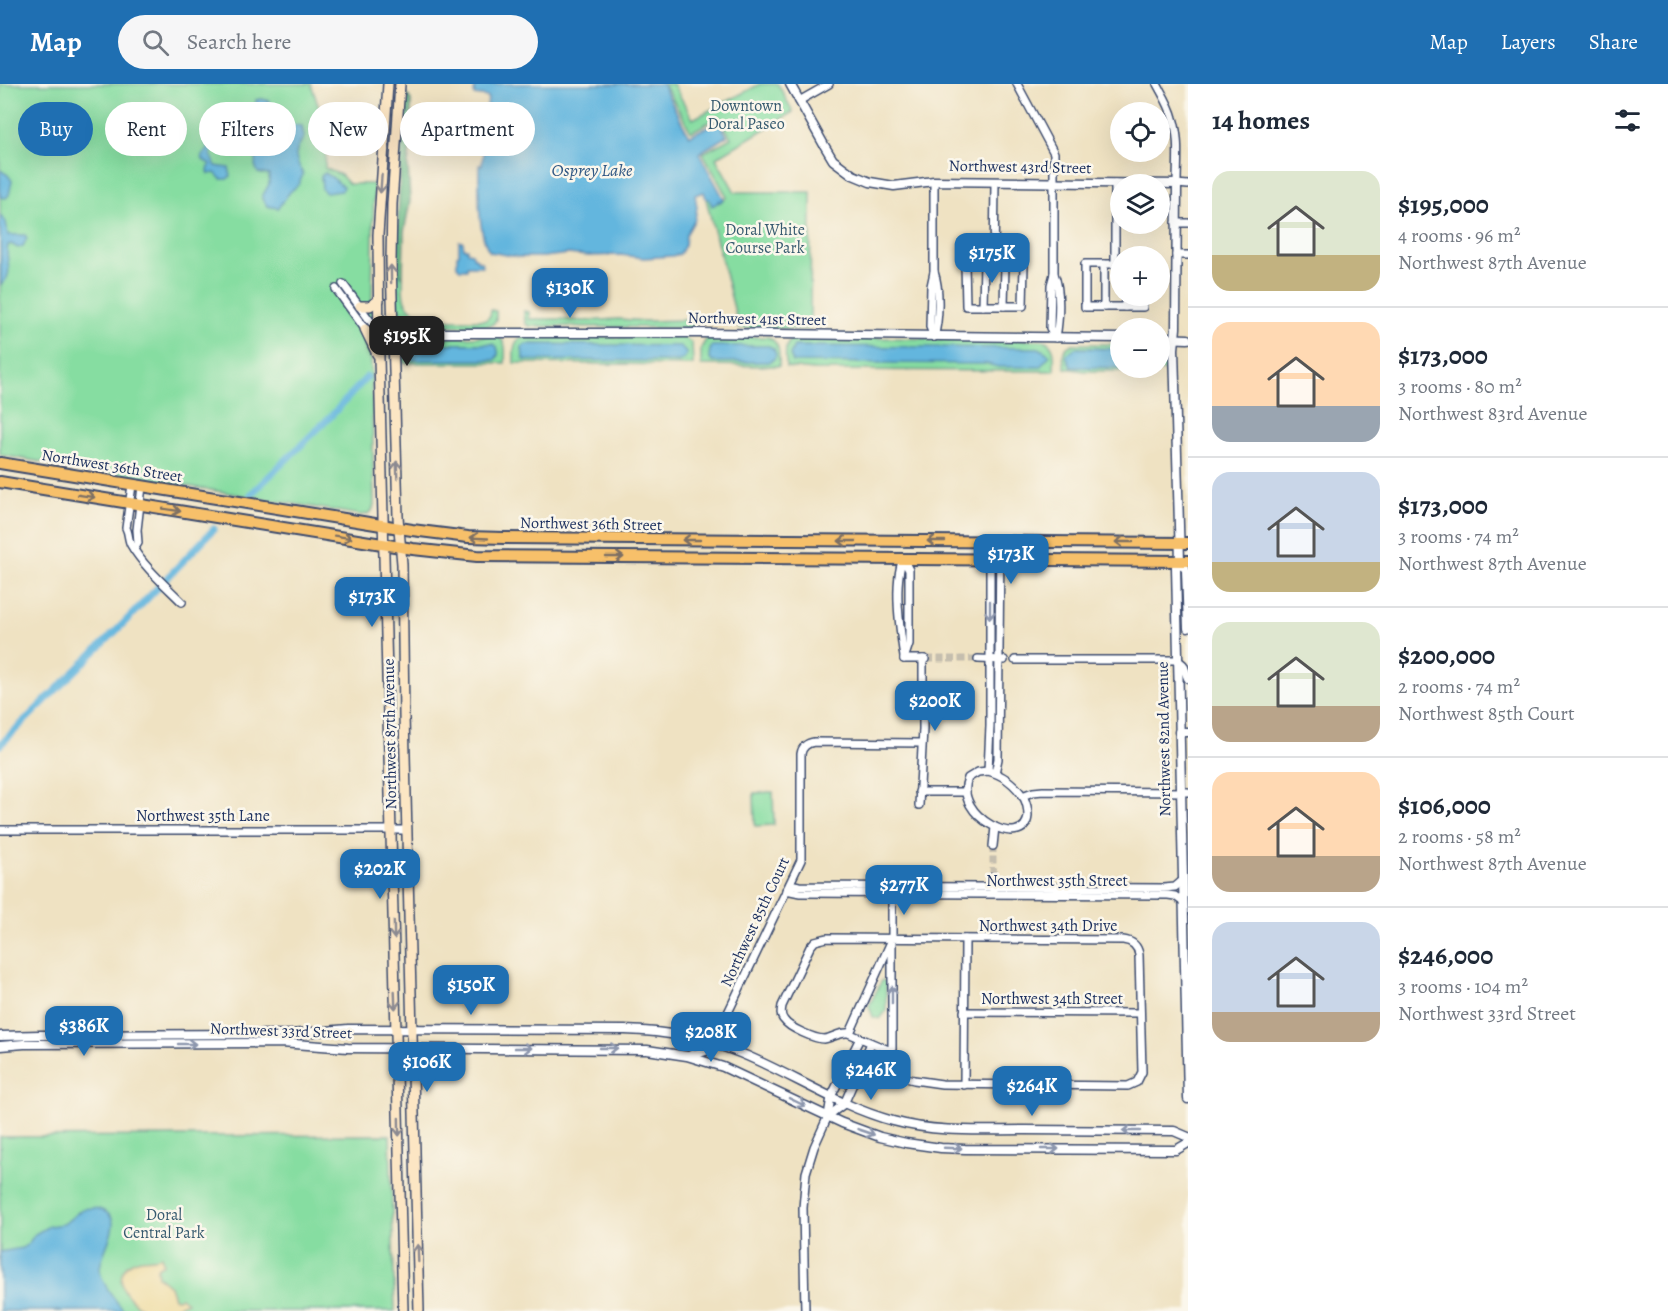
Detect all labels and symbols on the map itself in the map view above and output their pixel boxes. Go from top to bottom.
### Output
park label: Downtown Doral Paseo [707,95,785,135]
street label: Northwest 43rd Street [948,155,1092,179]
water label: Osprey Lake [551,158,633,182]
one-way arrow [375,174,386,194]
park label: Doral White Course Park [725,219,805,259]
pin: $175K [950,233,1034,284]
one-way arrow [385,265,397,285]
pin: $130K [528,268,612,319]
street label: Northwest 41st Street [687,307,827,331]
pin: $195K [365,316,449,367]
street label: Northwest 36th Street [40,444,184,488]
one-way arrow [391,460,402,480]
one-way arrow [76,490,96,501]
one-way arrow [162,504,182,515]
street label: Northwest 36th Street [520,512,662,536]
one-way arrow [333,532,353,543]
one-way arrow [469,532,489,543]
one-way arrow [681,534,701,546]
pin: $173K [969,534,1053,585]
one-way arrow [837,535,857,547]
one-way arrow [927,536,947,547]
one-way arrow [1115,536,1135,548]
one-way arrow [604,552,624,563]
pin: $173K [330,577,414,628]
one-way arrow [984,599,996,619]
street label: Northwest 87th Avenue [378,658,402,810]
street label: Northwest 82nd Avenue [1152,661,1176,817]
pin: $200K [893,681,977,732]
street label: Northwest 35th Lane [136,805,270,827]
pin: $202K [338,849,422,900]
street label: Northwest 85th Court [715,853,795,991]
pin: $277K [862,865,946,916]
street label: Northwest 35th Street [986,870,1128,892]
street label: Northwest 34th Drive [979,915,1117,937]
one-way arrow [388,919,400,939]
pin: $150K [429,965,513,1016]
one-way arrow [886,986,898,1006]
street label: Northwest 34th Street [981,988,1123,1010]
one-way arrow [389,989,401,1009]
pin: $386K [42,1006,126,1057]
pin: $208K [669,1012,753,1063]
street label: Northwest 33rd Street [210,1018,352,1044]
one-way arrow [177,1038,197,1050]
pin: $106K [385,1042,469,1093]
one-way arrow [513,1042,533,1054]
one-way arrow [598,1042,618,1054]
pin: $246K [829,1050,913,1101]
pin: $264K [990,1066,1074,1117]
one-way arrow [788,1096,806,1108]
one-way arrow [393,1116,404,1136]
one-way arrow [1121,1125,1141,1137]
one-way arrow [856,1128,875,1139]
one-way arrow [942,1143,962,1154]
one-way arrow [1039,1143,1059,1155]
park label: Doral Central Park [123,1204,205,1244]
one-way arrow [412,1243,424,1263]

